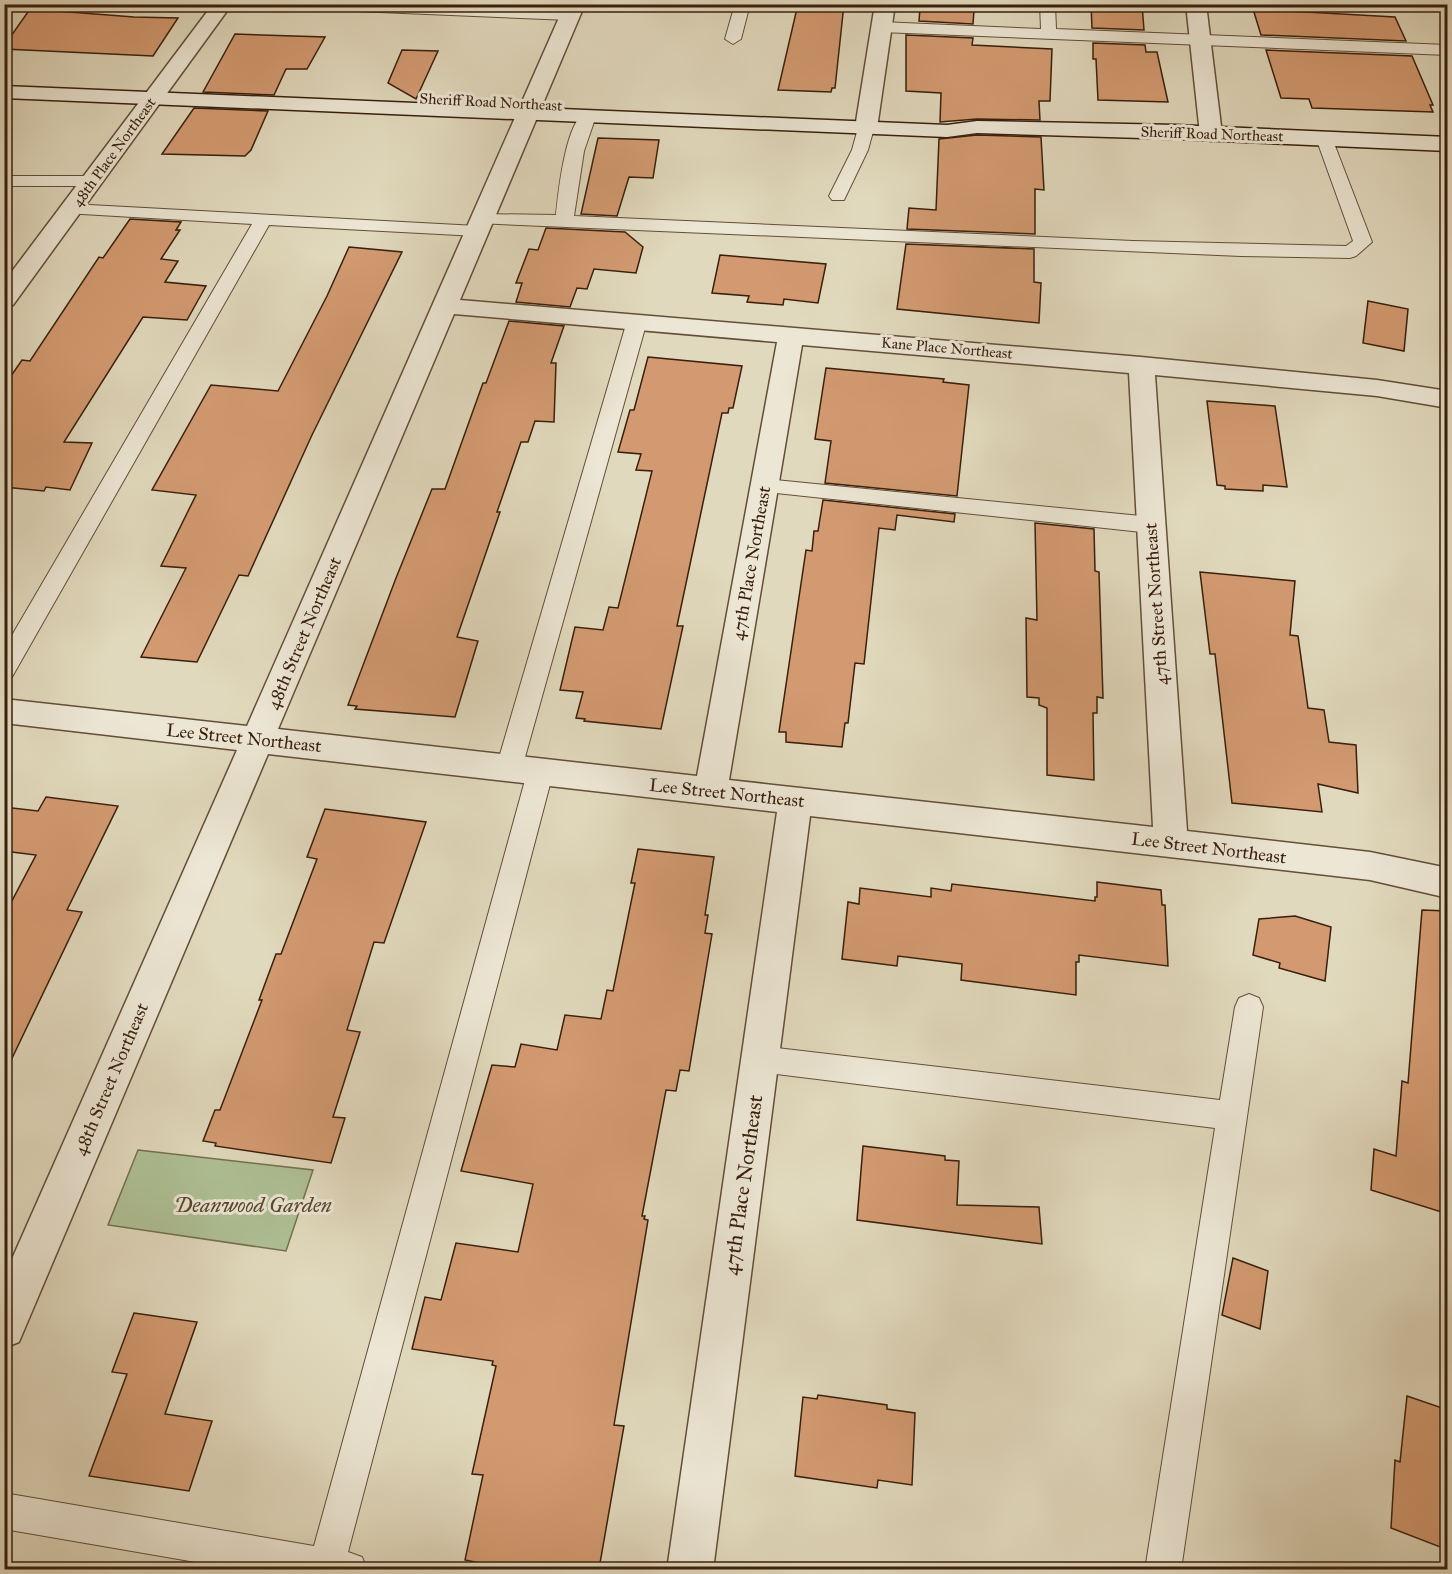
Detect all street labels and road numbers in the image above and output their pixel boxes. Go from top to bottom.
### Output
street label: Sheriff Road Northeast [419,89,564,115]
street label: 48th Place Northeast [68,93,160,210]
street label: Sheriff Road Northeast [1140,123,1284,146]
street label: Kane Place Northeast [880,333,1014,363]
street label: 47th Place Northeast [727,484,775,642]
street label: 47th Street Northeast [1139,521,1173,686]
street label: 48th Street Northeast [262,553,346,713]
street label: Lee Street Northeast [165,719,323,757]
street label: Lee Street Northeast [648,774,806,812]
street label: Lee Street Northeast [1130,828,1288,868]
street label: 48th Street Northeast [69,999,153,1159]
street label: 47th Place Northeast [717,1092,769,1277]

